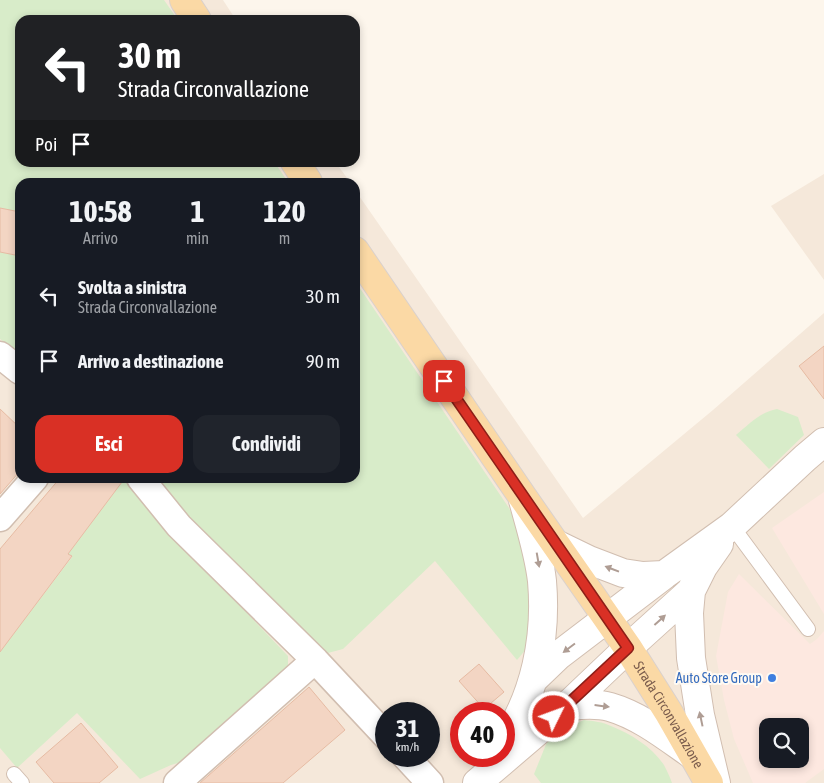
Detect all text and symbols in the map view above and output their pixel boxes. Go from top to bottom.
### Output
icon: left [35,35,100,100]
text: 30 m [118,35,181,75]
text: Strada Circonvallazione [118,76,309,102]
icon: arrive [67,130,95,158]
text: Poi [35,133,57,155]
text: 10:58 [69,194,132,228]
text: 1 [190,194,205,228]
text: 120 [263,194,306,228]
text: Arrivo [83,229,118,247]
text: min [186,229,209,247]
text: m [279,229,290,247]
text: Svolta a sinistra [78,276,187,298]
icon: left [35,282,63,310]
text: 30 m [306,285,340,307]
text: Strada Circonvallazione [78,298,217,316]
icon: arrive [35,347,63,375]
text: Arrivo a destinazione [78,350,224,372]
text: 90 m [306,350,340,372]
pin [423,360,465,402]
icon: arrive [430,367,458,395]
button: Esci [35,415,183,473]
button: Condividi [193,415,340,473]
one-way arrow [534,552,542,568]
one-way arrow [605,565,620,572]
one-way arrow [654,614,666,626]
one-way arrow [562,643,576,653]
street label: Strada Circonvallazione [630,658,707,771]
place label: Auto Store Group [676,670,762,686]
marker: Auto Store Group [766,672,778,684]
position arrow [527,690,579,742]
speed limit sign: 40 [450,702,515,767]
one-way arrow [595,702,611,710]
one-way arrow [697,711,705,726]
text: 31 [396,714,419,742]
map controls [759,718,809,768]
button: search [759,718,809,768]
text: km/h [396,740,419,754]

